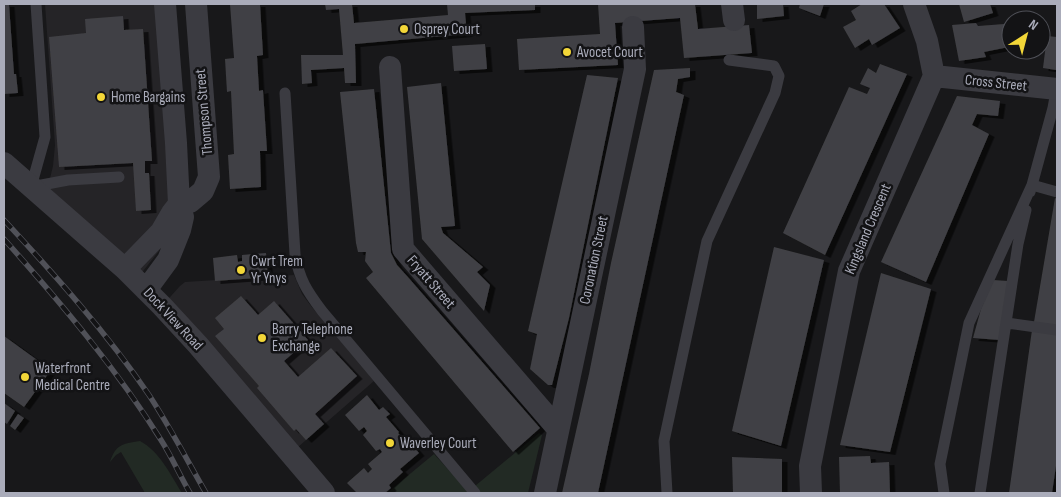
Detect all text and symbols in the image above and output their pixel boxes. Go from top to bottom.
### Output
north arrow [1001,10,1051,60]
text: N [1025,16,1041,34]
place label: Osprey Court [414,20,480,39]
marker: Osprey Court [398,23,410,35]
place label: Avocet Court [576,43,643,62]
marker: Avocet Court [561,46,573,58]
street label: Thompson Street [191,68,217,156]
street label: Cross Street [964,70,1028,96]
place label: Home Bargains [111,88,185,107]
marker: Home Bargains [95,91,107,103]
street label: Kingsland Crescent [840,180,896,277]
street label: Coronation Street [575,214,613,306]
street label: Fryatt Street [403,251,460,313]
place label: Cwrt Trem Yr Ynys [251,252,303,288]
marker: Cwrt Trem Yr Ynys [235,264,247,276]
street label: Dock View Road [139,284,207,354]
place label: Barry Telephone Exchange [272,320,353,356]
marker: Barry Telephone Exchange [256,332,268,344]
place label: Waterfront Medical Centre [35,359,110,395]
marker: Waterfront Medical Centre [19,371,31,383]
place label: Waverley Court [400,434,477,453]
marker: Waverley Court [384,437,396,449]

